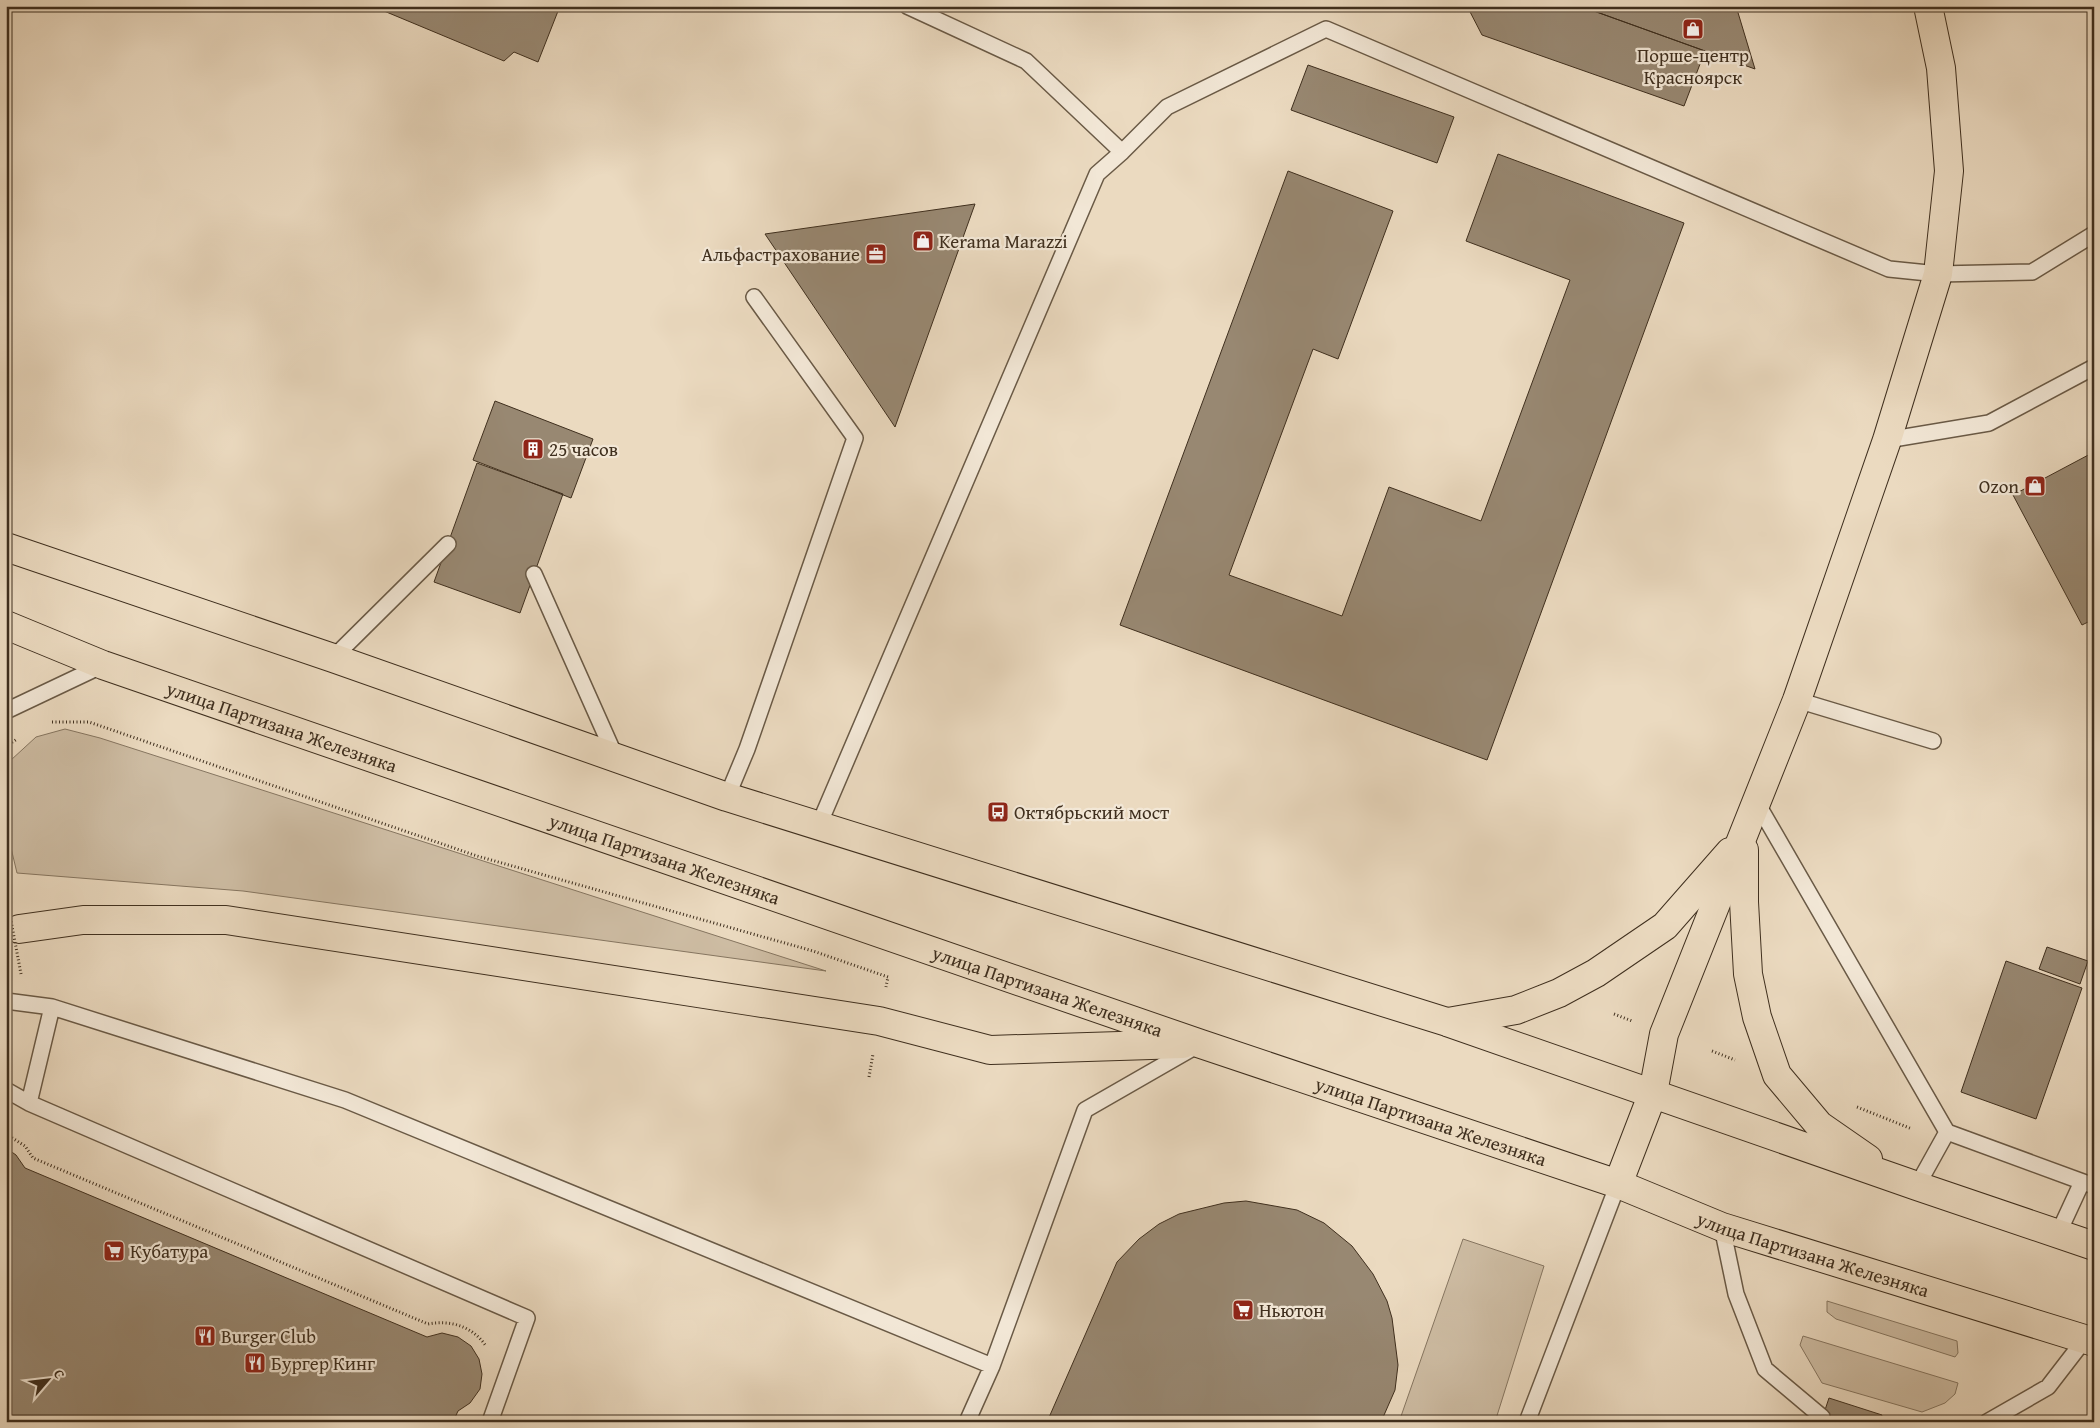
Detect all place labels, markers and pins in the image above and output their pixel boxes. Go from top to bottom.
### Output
shop icon: Порше-центр Красноярск [1681,17,1705,41]
place label: Порше-центр Красноярск [1637,41,1749,91]
place label: Kerama Marazzi [939,227,1068,255]
shop icon: Kerama Marazzi [911,229,935,253]
place label: Альфастрахование [701,240,860,268]
office icon: Альфастрахование [864,242,888,266]
place label: 25 часов [549,435,618,463]
building icon: 25 часов [521,437,545,461]
place label: Ozon [1979,472,2019,500]
shop icon: Ozon [2023,474,2047,498]
place label: Октябрьский мост [1014,798,1170,826]
bus stop icon: Октябрьский мост [986,800,1010,824]
place label: Кубатура [130,1237,208,1265]
supermarket icon: Кубатура [102,1239,126,1263]
place label: Ньютон [1259,1296,1324,1324]
supermarket icon: Ньютон [1231,1298,1255,1322]
place label: Burger Club [221,1322,316,1350]
restaurant icon: Burger Club [193,1324,217,1348]
place label: Бургер Кинг [271,1349,375,1377]
restaurant icon: Бургер Кинг [243,1351,267,1375]

